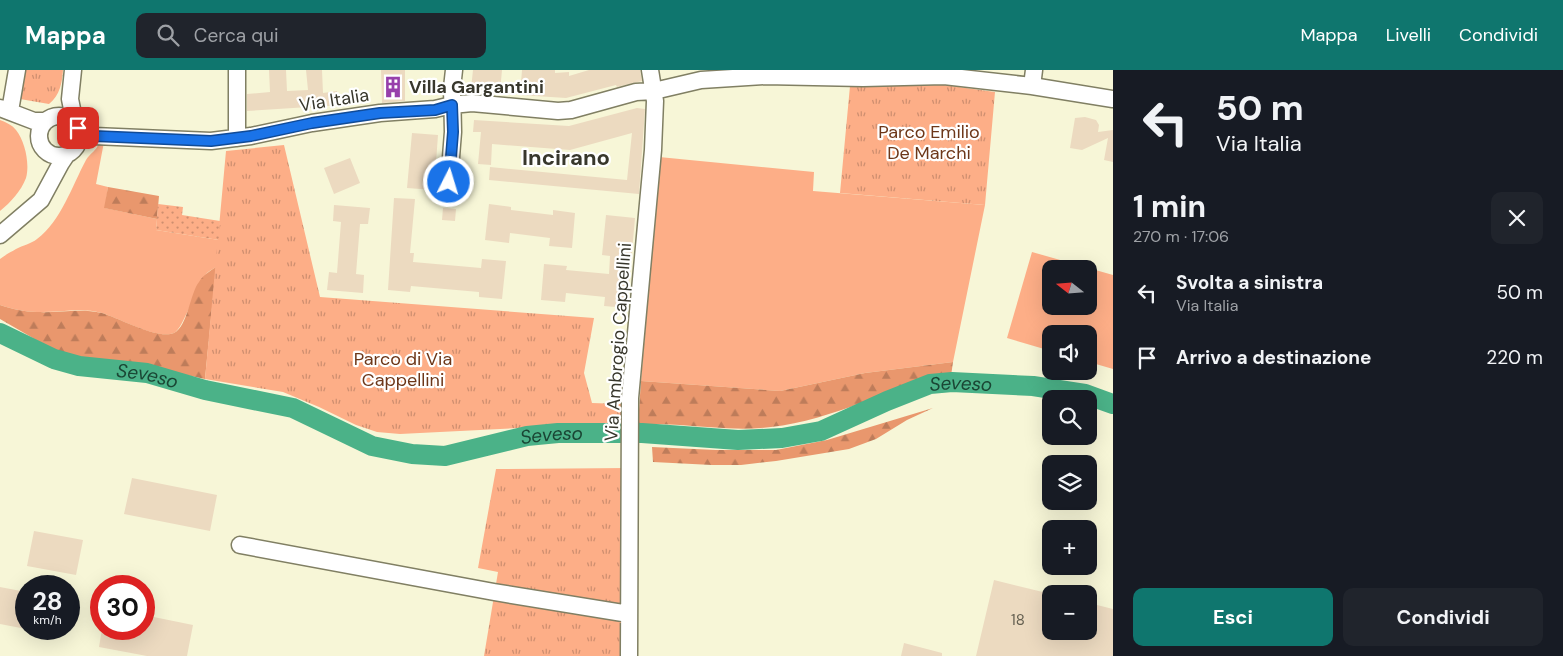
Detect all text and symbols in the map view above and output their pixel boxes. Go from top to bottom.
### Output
search box [136,13,486,58]
text: Mappa [25,20,106,51]
icon: search [154,21,182,49]
text: Cerca qui [194,23,279,48]
text: Mappa [1300,23,1358,47]
text: Livelli [1386,23,1431,47]
text: Condividi [1459,23,1538,47]
building icon: Villa Gargantini [380,74,406,100]
place label: Villa Gargantini [409,75,544,99]
street label: Via Italia [297,83,371,117]
text: 50 m [1216,85,1304,131]
icon: left [1133,90,1198,155]
pin [57,107,99,149]
icon: arrive [64,114,92,142]
park label: Parco Emilio De Marchi [878,120,980,165]
text: Via Italia [1216,129,1302,158]
district label: Incirano [522,143,610,172]
position arrow [422,155,474,207]
text: 1 min [1133,187,1206,226]
button: close [1491,192,1543,244]
text: 270 m · 17:06 [1133,226,1229,247]
street label: Via Ambrogio Cappellini [599,242,637,442]
north arrow [1042,260,1098,315]
map controls [1042,260,1097,640]
text: Svolta a sinistra [1176,270,1323,295]
icon: left [1133,279,1161,307]
text: 50 m [1496,280,1543,305]
text: Via Italia [1176,295,1238,316]
button: sound [1042,325,1097,380]
icon: arrive [1133,344,1161,372]
text: Arrivo a destinazione [1176,345,1371,370]
text: 220 m [1486,345,1543,370]
park label: Parco di Via Cappellini [354,347,452,392]
water label: Seveso [115,357,181,394]
water label: Seveso [928,369,993,397]
button: search [1042,390,1097,445]
water label: Seveso [517,420,583,450]
button: layers [1042,455,1097,510]
button: + [1042,520,1097,575]
speed limit sign: 30 [90,575,155,640]
text: 28 [32,585,63,618]
button: − [1042,585,1097,640]
button: Esci [1133,588,1333,646]
button: Condividi [1343,588,1543,646]
house number: 18 [1011,610,1025,630]
text: km/h [33,612,62,628]

